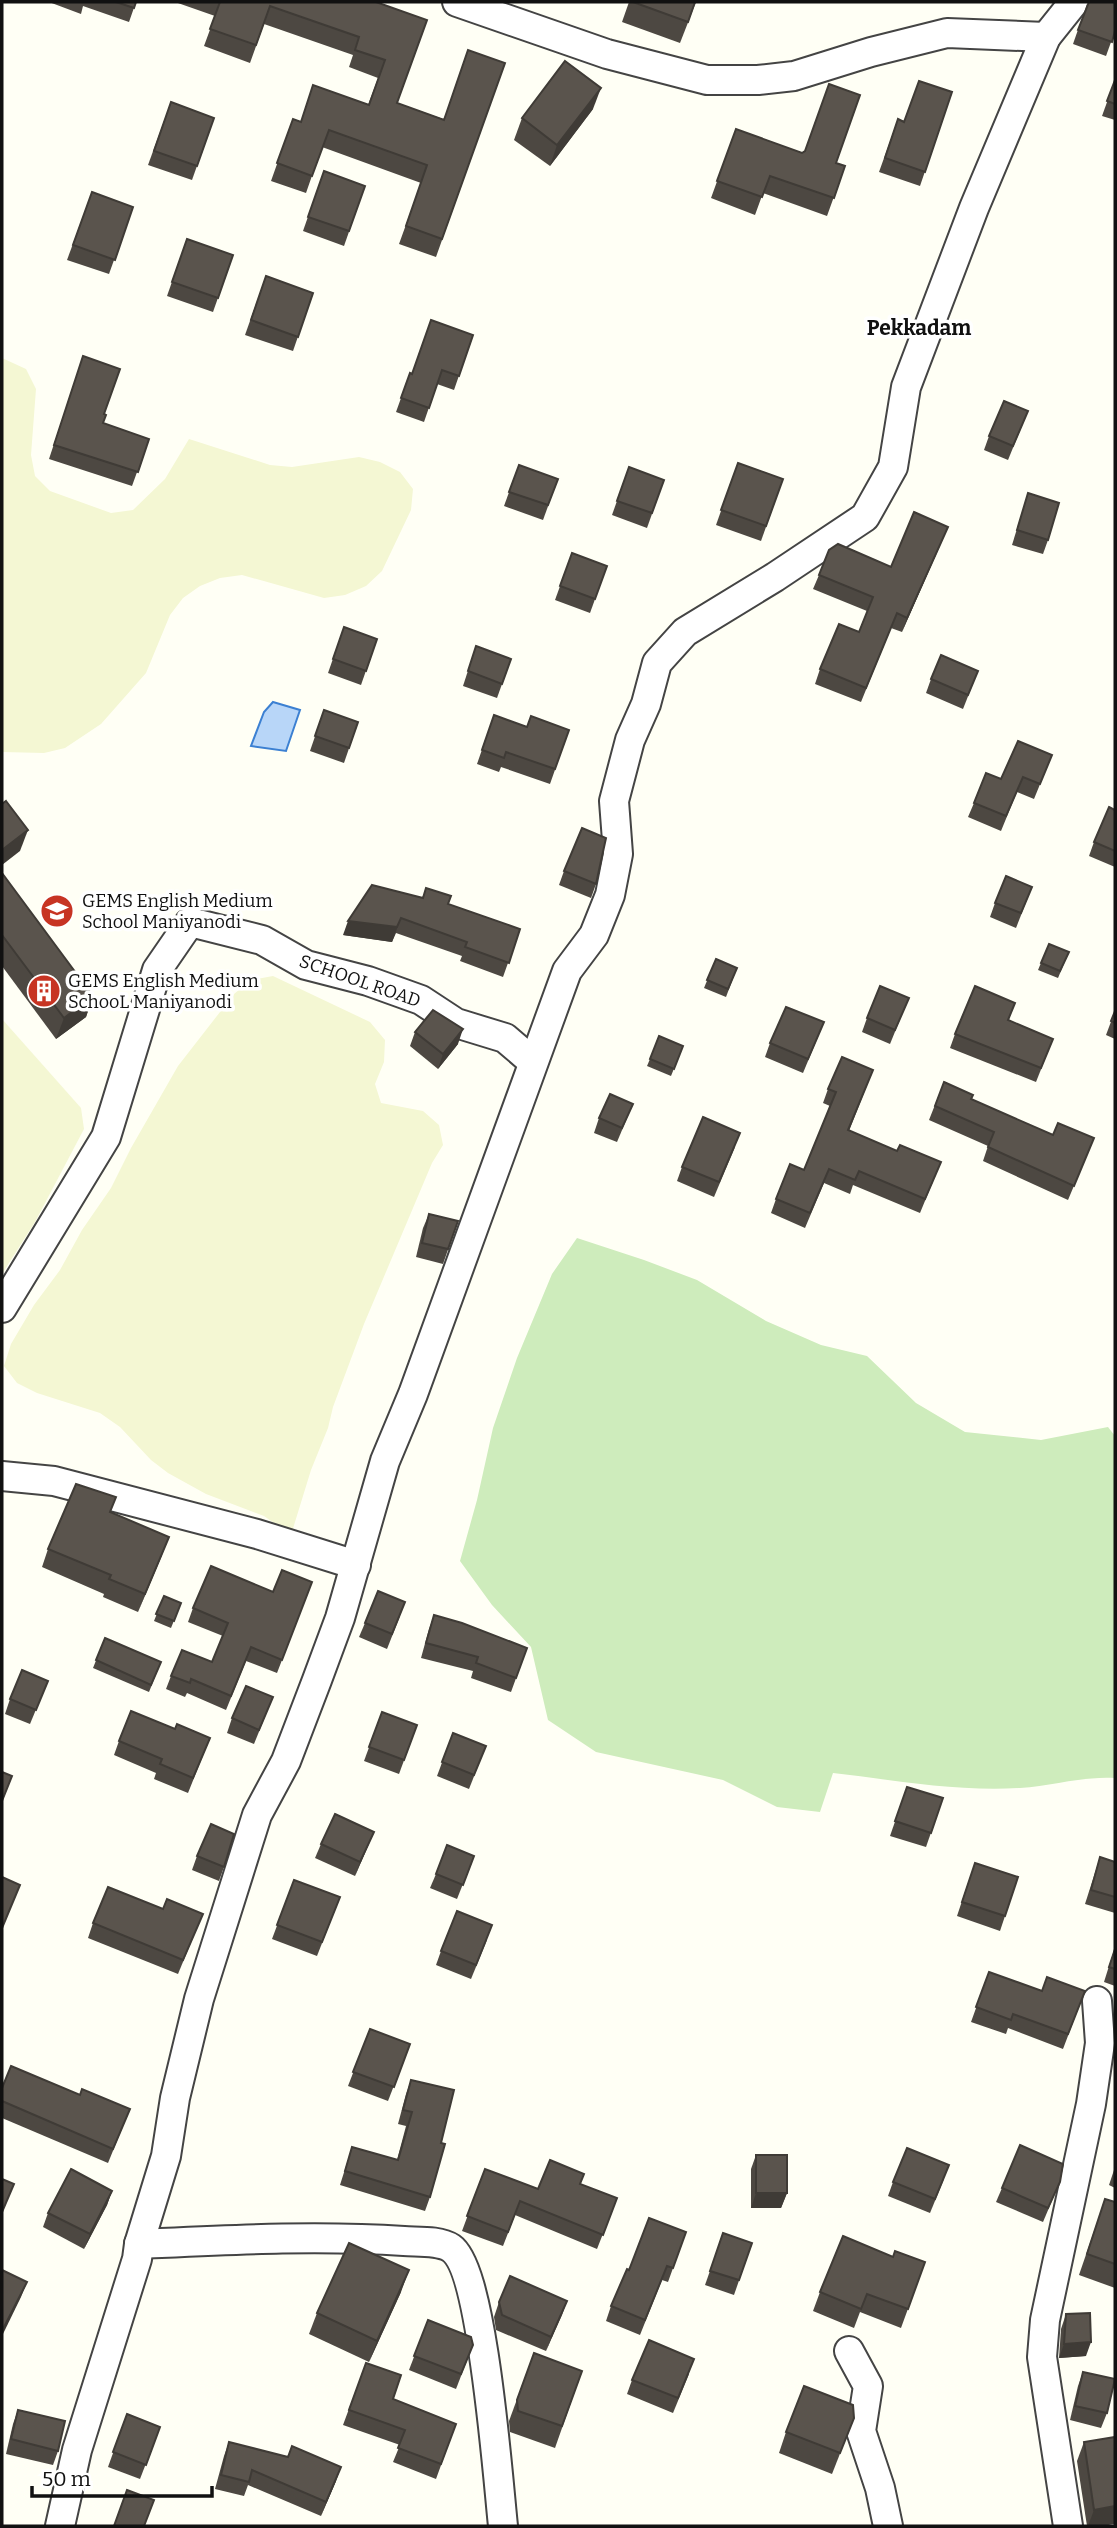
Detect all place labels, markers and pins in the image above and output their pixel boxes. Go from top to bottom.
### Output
place label: GEMS English Medium School Maniyanodi [82,890,273,933]
school or university icon: GEMS English Medium School Maniyanodi [38,892,76,930]
place label: GEMS English Medium SchooL Maniyanodi [68,970,259,1013]
building icon: GEMS English Medium SchooL Maniyanodi [25,972,63,1010]

